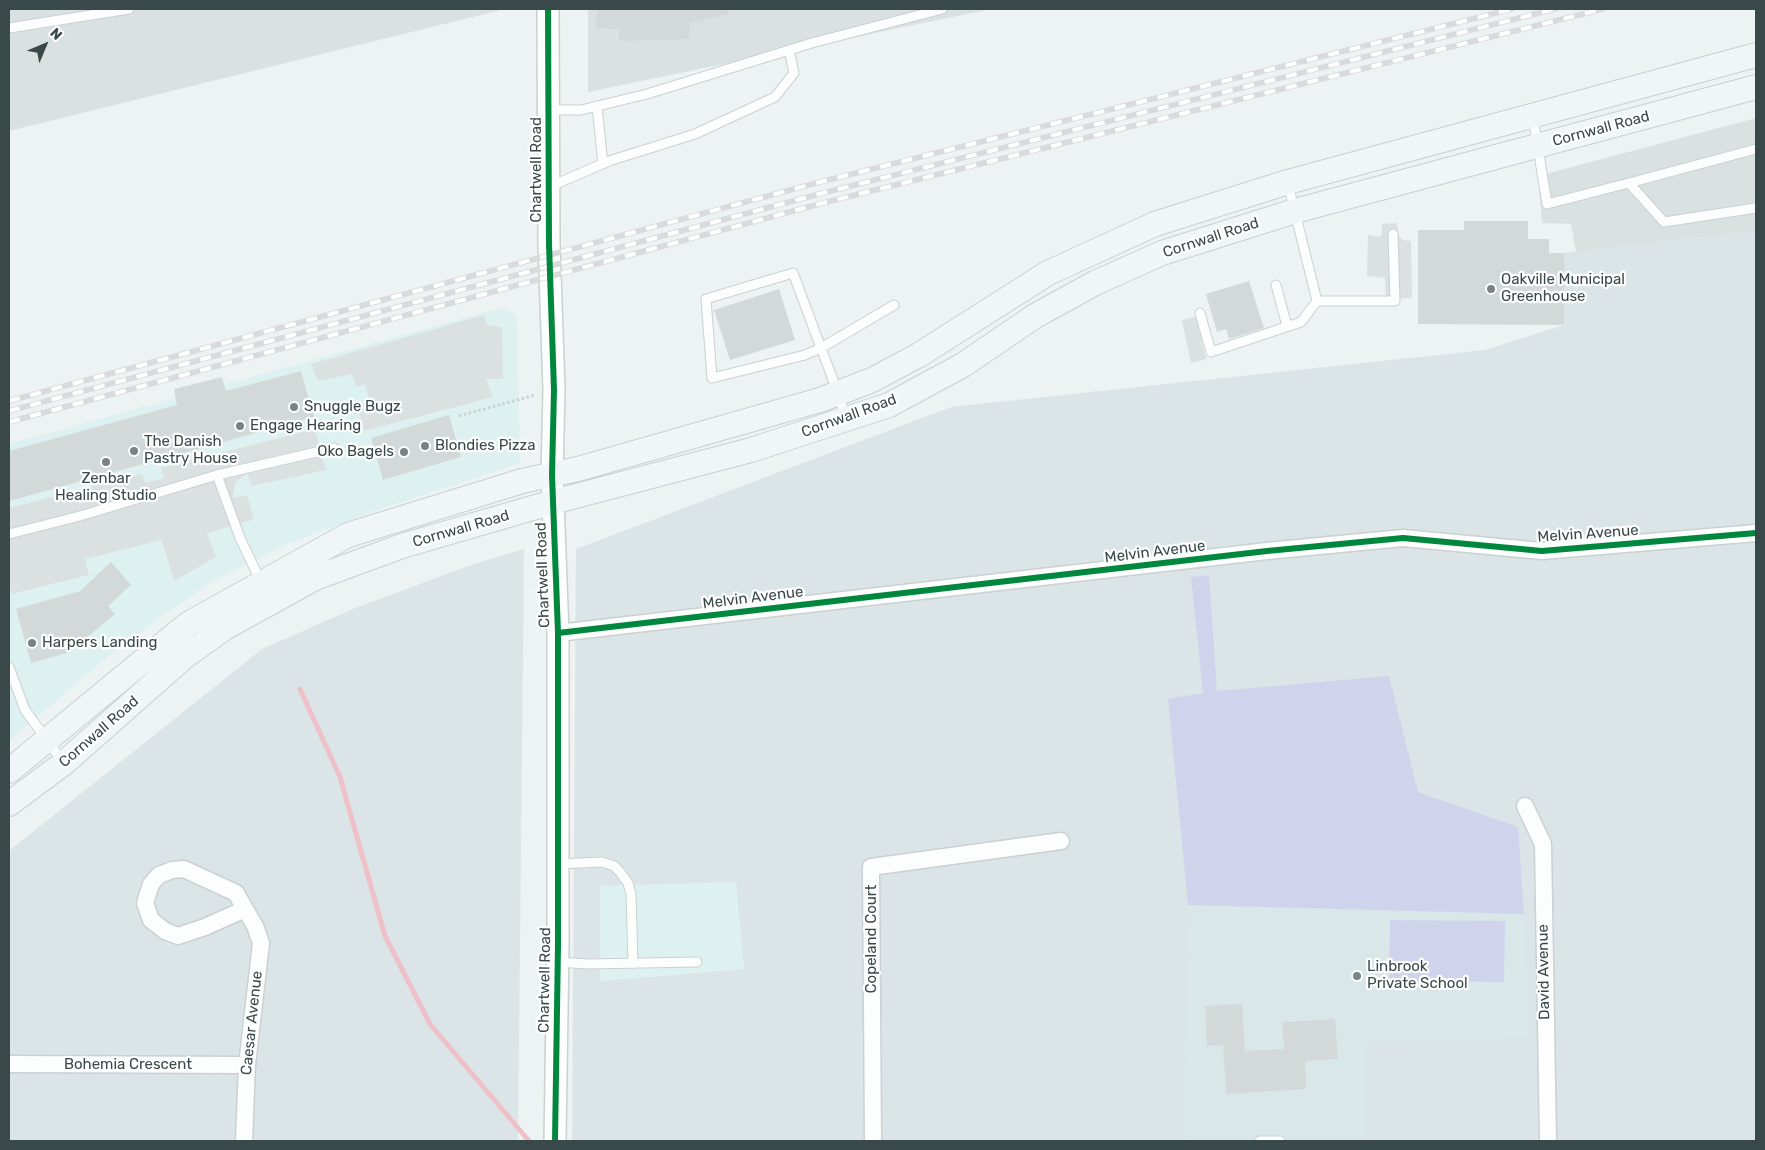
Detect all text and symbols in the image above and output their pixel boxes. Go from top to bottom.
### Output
north arrow [20,20,70,70]
text: N [46,24,66,44]
street label: Cornwall Road [1550,107,1652,151]
street label: Chartwell Road [528,117,546,223]
street label: Cornwall Road [1161,214,1261,262]
place label: Oakville Municipal Greenhouse [1501,271,1625,306]
marker: Oakville Municipal Greenhouse [1485,283,1497,295]
street label: Cornwall Road [799,390,899,442]
place label: Snuggle Bugz [304,398,401,416]
marker: Snuggle Bugz [288,401,300,413]
place label: Engage Hearing [250,417,361,435]
marker: Engage Hearing [234,420,246,432]
place label: The Danish Pastry House [144,433,237,468]
place label: Blondies Pizza [435,437,535,455]
marker: Blondies Pizza [419,440,431,452]
place label: Oko Bagels [317,443,394,461]
marker: The Danish Pastry House [128,445,140,457]
marker: Oko Bagels [398,446,410,458]
marker: Zenbar Healing Studio [100,456,112,468]
place label: Zenbar Healing Studio [55,470,157,505]
street label: Cornwall Road [411,507,511,551]
street label: Melvin Avenue [1537,521,1639,547]
street label: Chartwell Road [532,522,554,628]
street label: Melvin Avenue [1104,537,1206,567]
street label: Melvin Avenue [702,583,804,613]
place label: Harpers Landing [42,634,157,652]
marker: Harpers Landing [26,637,38,649]
street label: Cornwall Road [55,692,143,772]
street label: Copeland Court [863,885,881,993]
street label: David Avenue [1534,924,1554,1020]
street label: Chartwell Road [535,927,555,1033]
place label: Linbrook Private School [1367,958,1468,993]
street label: Caesar Avenue [238,970,266,1076]
marker: Linbrook Private School [1351,970,1363,982]
street label: Bohemia Crescent [64,1056,192,1074]

